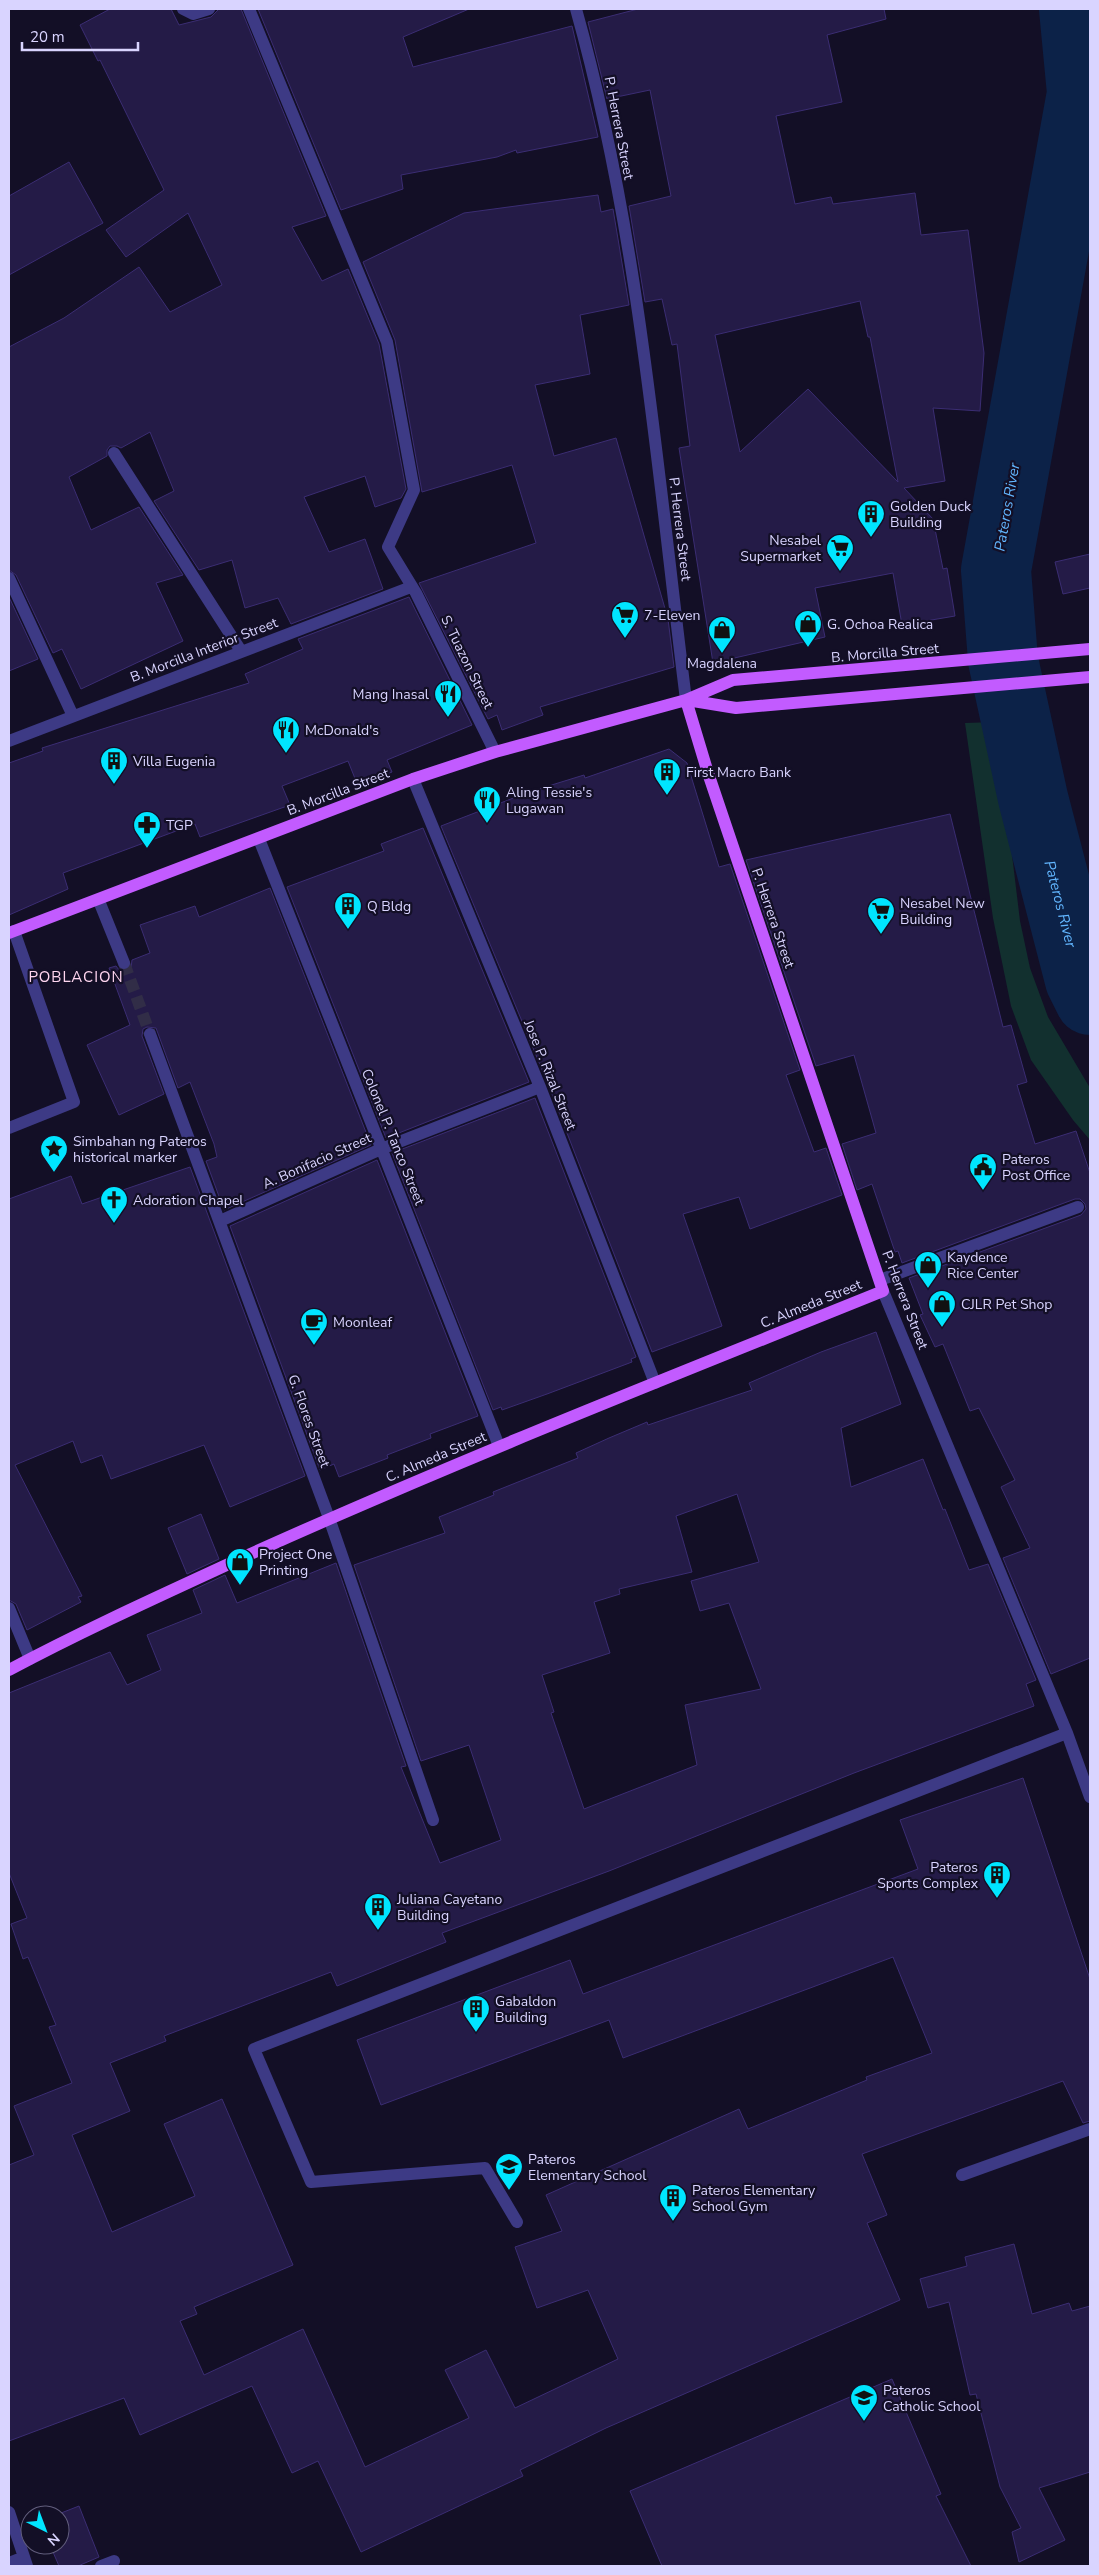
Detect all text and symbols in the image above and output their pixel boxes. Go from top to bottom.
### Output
scale bar [22,20,139,52]
text: 20 m [30,27,65,47]
street label: P. Herrera Street [600,75,638,181]
water label: Pateros River [989,461,1025,553]
street label: P. Herrera Street [664,476,696,582]
place label: Golden Duck Building [890,497,972,532]
building icon: Golden Duck Building [856,499,886,538]
place label: Nesabel Supermarket [740,531,822,566]
supermarket icon: Nesabel Supermarket [825,533,855,572]
supermarket icon: 7-Eleven [610,600,640,639]
place label: 7-Eleven [644,606,700,625]
shop icon: G. Ochoa Realica [793,609,823,648]
street label: S. Tuazon Street [436,612,498,712]
street label: B. Morcilla Interior Street [128,613,281,687]
shop icon: Magdalena [707,615,737,654]
place label: G. Ochoa Realica [827,615,933,634]
street label: B. Morcilla Street [830,639,940,667]
place label: Magdalena [687,654,757,673]
restaurant icon: Mang Inasal [433,679,463,718]
place label: Mang Inasal [353,685,430,704]
restaurant icon: McDonald's [271,715,301,754]
place label: McDonald's [305,721,379,740]
building icon: Villa Eugenia [99,746,129,785]
place label: Villa Eugenia [132,752,216,771]
building icon: First Macro Bank [652,757,682,796]
place label: First Macro Bank [686,763,792,782]
street label: B. Morcilla Street [284,764,392,820]
place label: Aling Tessie's Lugawan [506,783,592,818]
restaurant icon: Aling Tessie's Lugawan [472,785,502,824]
pharmacy icon: TGP [132,810,162,849]
place label: TGP [166,816,193,835]
water label: Pateros River [1039,858,1081,950]
street label: P. Herrera Street [747,865,799,971]
building icon: Q Bldg [333,891,363,930]
place label: Nesabel New Building [900,894,985,929]
supermarket icon: Nesabel New Building [866,896,896,935]
place label: Q Bldg [367,897,411,916]
district label: POBLACION [28,967,124,987]
street label: Jose P. Rizal Street [519,1016,581,1133]
street label: Colonel P. Tanco Street [357,1066,429,1208]
street label: A. Bonifacio Street [260,1128,374,1193]
place label: Simbahan ng Pateros historical marker [73,1132,207,1167]
place icon: Simbahan ng Pateros historical marker [39,1134,69,1173]
place label: Pateros Post Office [1002,1150,1070,1185]
public building icon: Pateros Post Office [968,1152,998,1191]
church icon: Adoration Chapel [99,1185,129,1224]
place label: Adoration Chapel [133,1191,244,1210]
street label: P. Herrera Street [877,1248,933,1352]
place label: Kaydence Rice Center [947,1248,1019,1283]
shop icon: Kaydence Rice Center [913,1250,943,1289]
street label: C. Almeda Street [758,1275,864,1333]
shop icon: CJLR Pet Shop [927,1289,957,1328]
place label: CJLR Pet Shop [961,1295,1052,1314]
cafe icon: Moonleaf [299,1307,329,1346]
place label: Moonleaf [333,1313,392,1332]
street label: G. Flores Street [283,1372,335,1470]
street label: C. Almeda Street [383,1427,489,1487]
place label: Project One Printing [259,1545,332,1580]
shop icon: Project One Printing [225,1547,255,1586]
place label: Pateros Sports Complex [877,1858,979,1893]
building icon: Pateros Sports Complex [982,1860,1012,1899]
place label: Juliana Cayetano Building [396,1890,503,1925]
building icon: Juliana Cayetano Building [363,1892,393,1931]
place label: Gabaldon Building [495,1992,556,2027]
building icon: Gabaldon Building [461,1994,491,2033]
place label: Pateros Elementary School [528,2150,647,2185]
school or university icon: Pateros Elementary School [494,2152,524,2191]
place label: Pateros Elementary School Gym [692,2181,816,2216]
building icon: Pateros Elementary School Gym [658,2183,688,2222]
place label: Pateros Catholic School [883,2381,981,2416]
school or university icon: Pateros Catholic School [849,2383,879,2422]
north arrow [20,2505,70,2555]
text: N [43,2529,64,2550]

